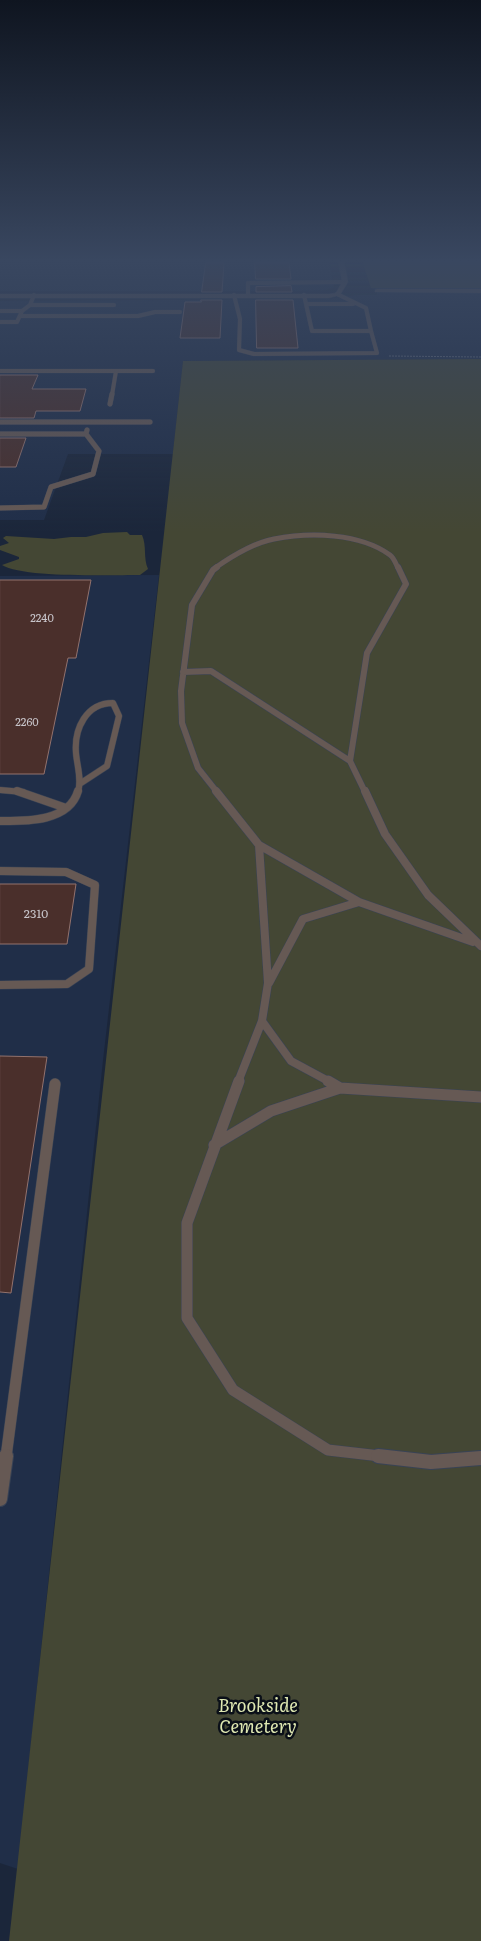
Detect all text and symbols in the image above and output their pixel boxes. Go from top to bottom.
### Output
house number: 2240 [30,612,54,626]
house number: 2260 [15,716,39,730]
house number: 2310 [24,907,48,921]
park label: Brookside Cemetery [218,1696,298,1738]

